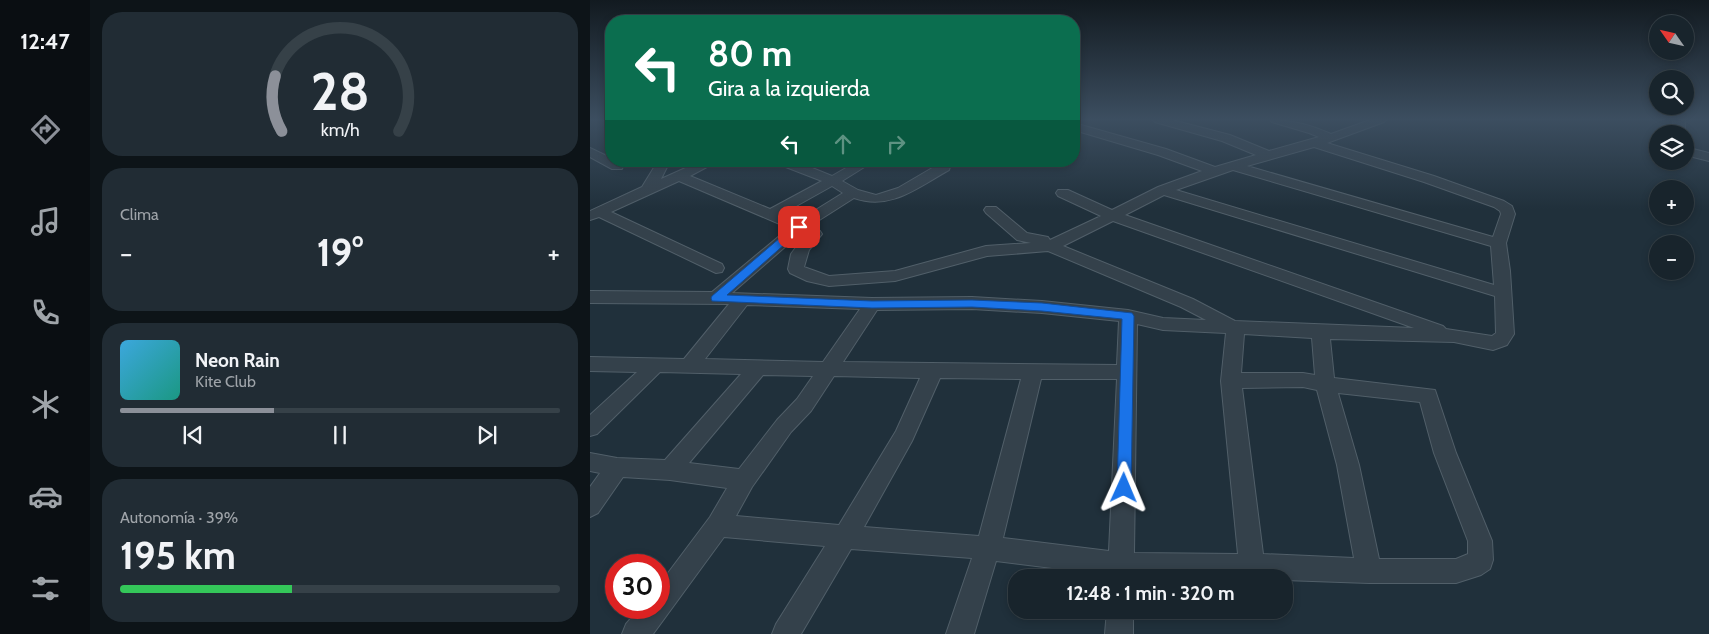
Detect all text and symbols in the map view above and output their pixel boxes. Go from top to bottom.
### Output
north arrow [1649,15,1694,60]
map controls [1649,15,1694,280]
text: 12:47 [20,28,70,55]
text: 80 m [708,32,792,75]
icon: left [625,35,690,100]
text: 28 [311,60,369,123]
button: search [1649,70,1694,115]
text: Gira a la izquierda [708,75,870,102]
icon: directions [28,112,63,147]
text: km/h [320,119,360,140]
button: layers [1649,125,1694,170]
icon: left [776,130,804,158]
icon: ahead [829,130,857,158]
icon: right [882,130,910,158]
button: + [1649,180,1694,225]
icon: music [28,204,63,239]
text: Clima [120,205,159,224]
pin [778,206,820,248]
icon: arrive [785,213,813,241]
text: 19° [317,229,363,276]
button: − [1649,235,1694,280]
text: − [120,236,132,270]
text: + [548,236,560,270]
icon: phone [28,295,63,330]
text: Neon Rain [195,349,280,372]
text: Kite Club [195,372,256,391]
icon: climate [28,387,63,422]
icon: previous [179,421,207,449]
icon: pause [326,421,354,449]
icon: next [473,421,501,449]
position arrow [1097,461,1149,513]
icon: car [28,479,63,514]
text: Autonomía · 39% [120,508,238,527]
text: 195 km [120,532,236,579]
speed limit sign: 30 [605,554,670,619]
icon: filters [28,571,63,606]
text: 12:48 · 1 min · 320 m [1067,582,1234,605]

